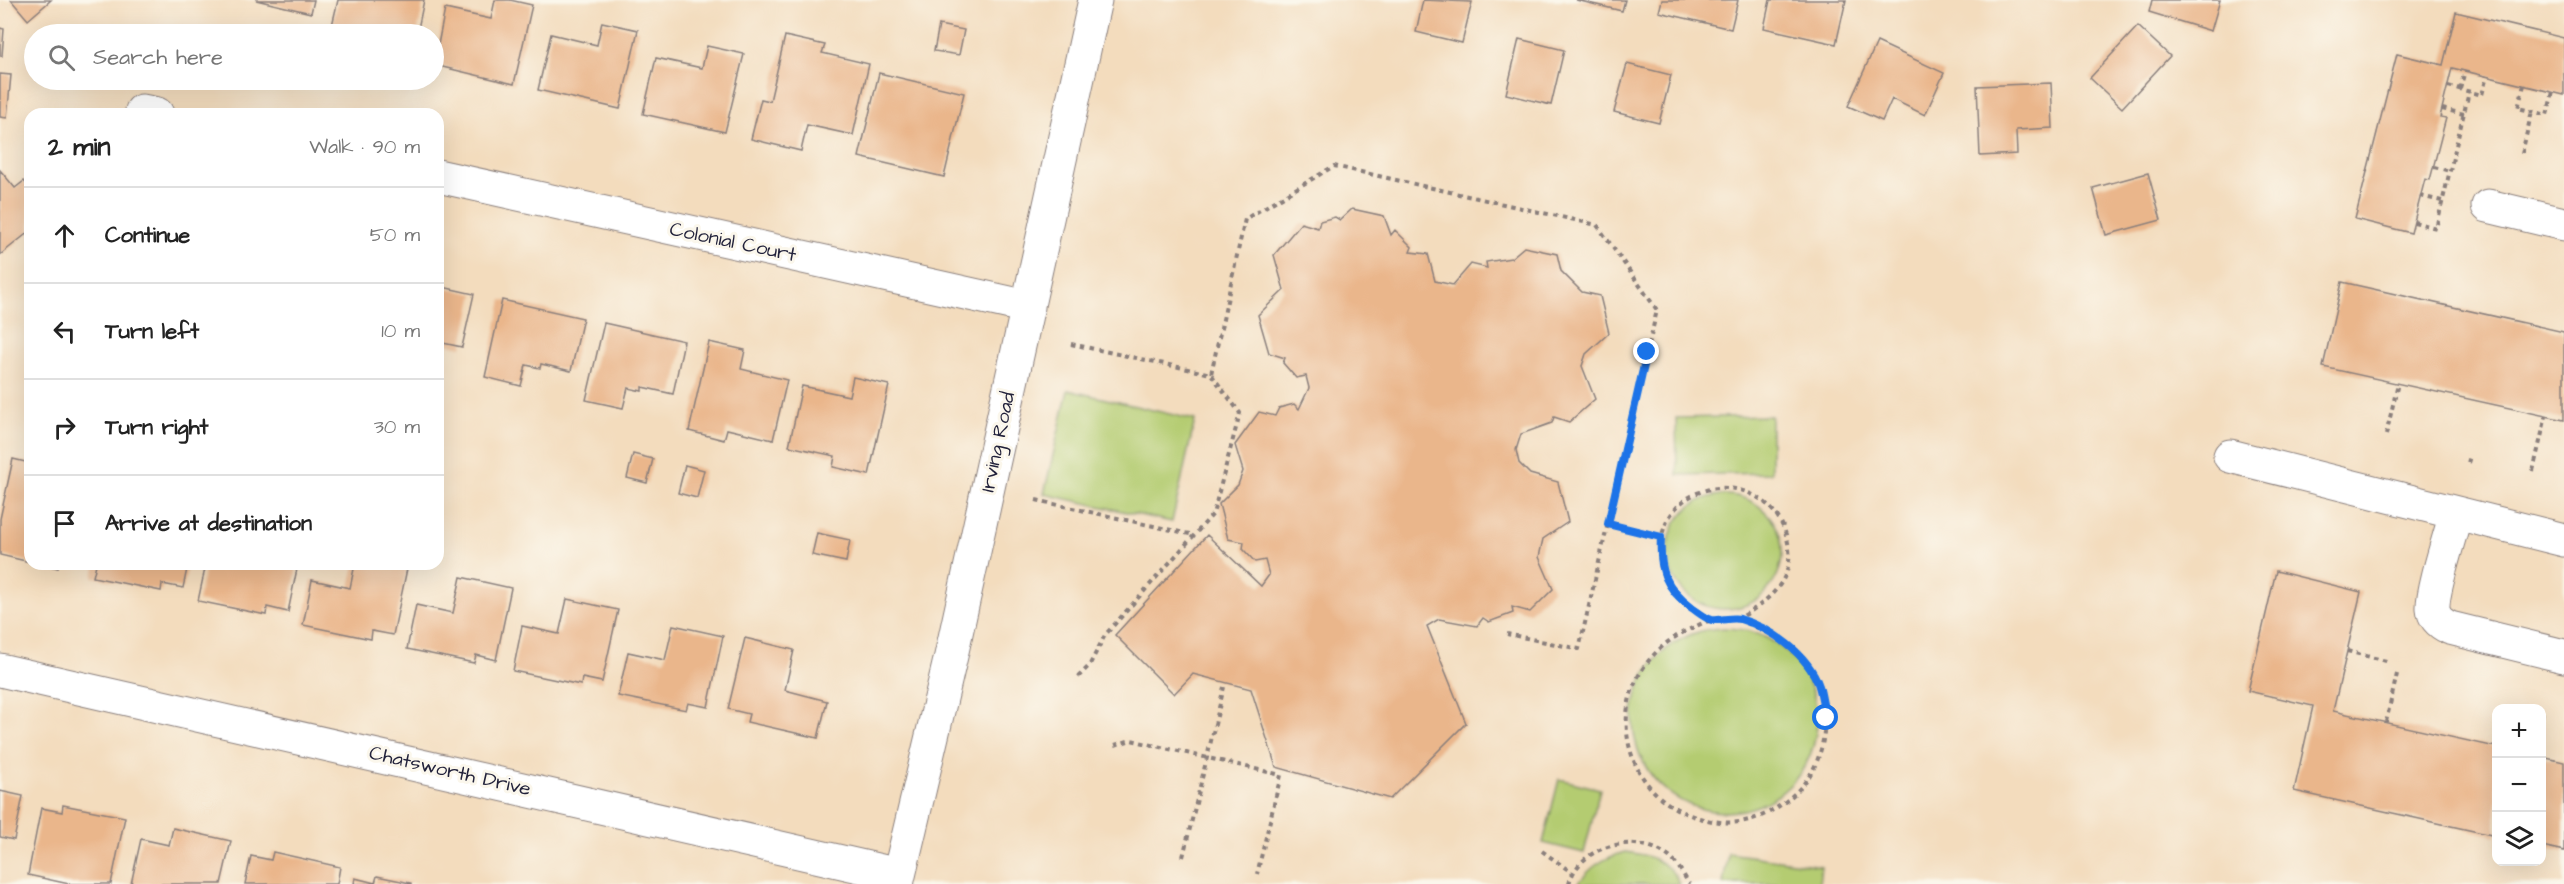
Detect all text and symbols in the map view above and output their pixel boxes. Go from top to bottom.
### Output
search box [24,24,444,90]
icon: search [45,41,78,74]
text: Search here [93,42,223,73]
text: 2 min [48,129,110,165]
text: Walk · 90 m [309,133,420,161]
street label: Colonial Court [667,215,799,269]
icon: ahead [48,219,81,252]
text: Continue [105,220,190,251]
text: 50 m [370,221,420,249]
icon: left [48,315,81,348]
text: Turn left [105,316,199,347]
text: 10 m [381,317,420,345]
route end [1633,338,1659,364]
street label: Irving Road [974,389,1023,495]
icon: right [48,411,81,444]
text: Turn right [105,412,208,443]
text: 30 m [374,413,420,441]
icon: arrive [48,507,81,540]
text: Arrive at destination [105,508,312,539]
route start [1812,704,1838,730]
map controls [2492,704,2546,866]
button: + [2492,704,2546,758]
street label: Chatsworth Drive [366,739,534,803]
button: − [2492,758,2546,812]
button: layers [2492,812,2546,866]

